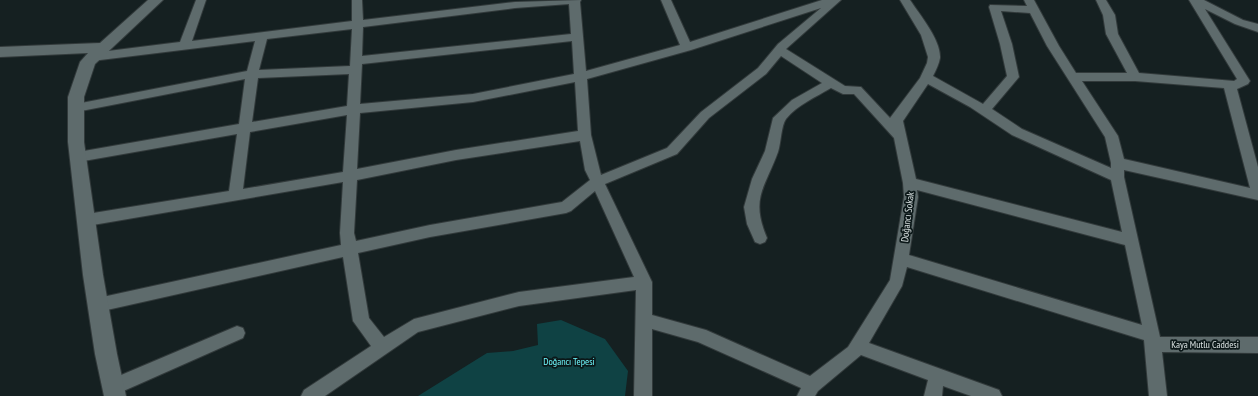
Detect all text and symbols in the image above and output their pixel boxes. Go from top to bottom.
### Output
street label: Doğancı Sokak [898,191,917,243]
street label: Kaya Mutlu Caddesi [1171,338,1239,351]
park label: Doğancı Tepesi [543,355,595,368]

